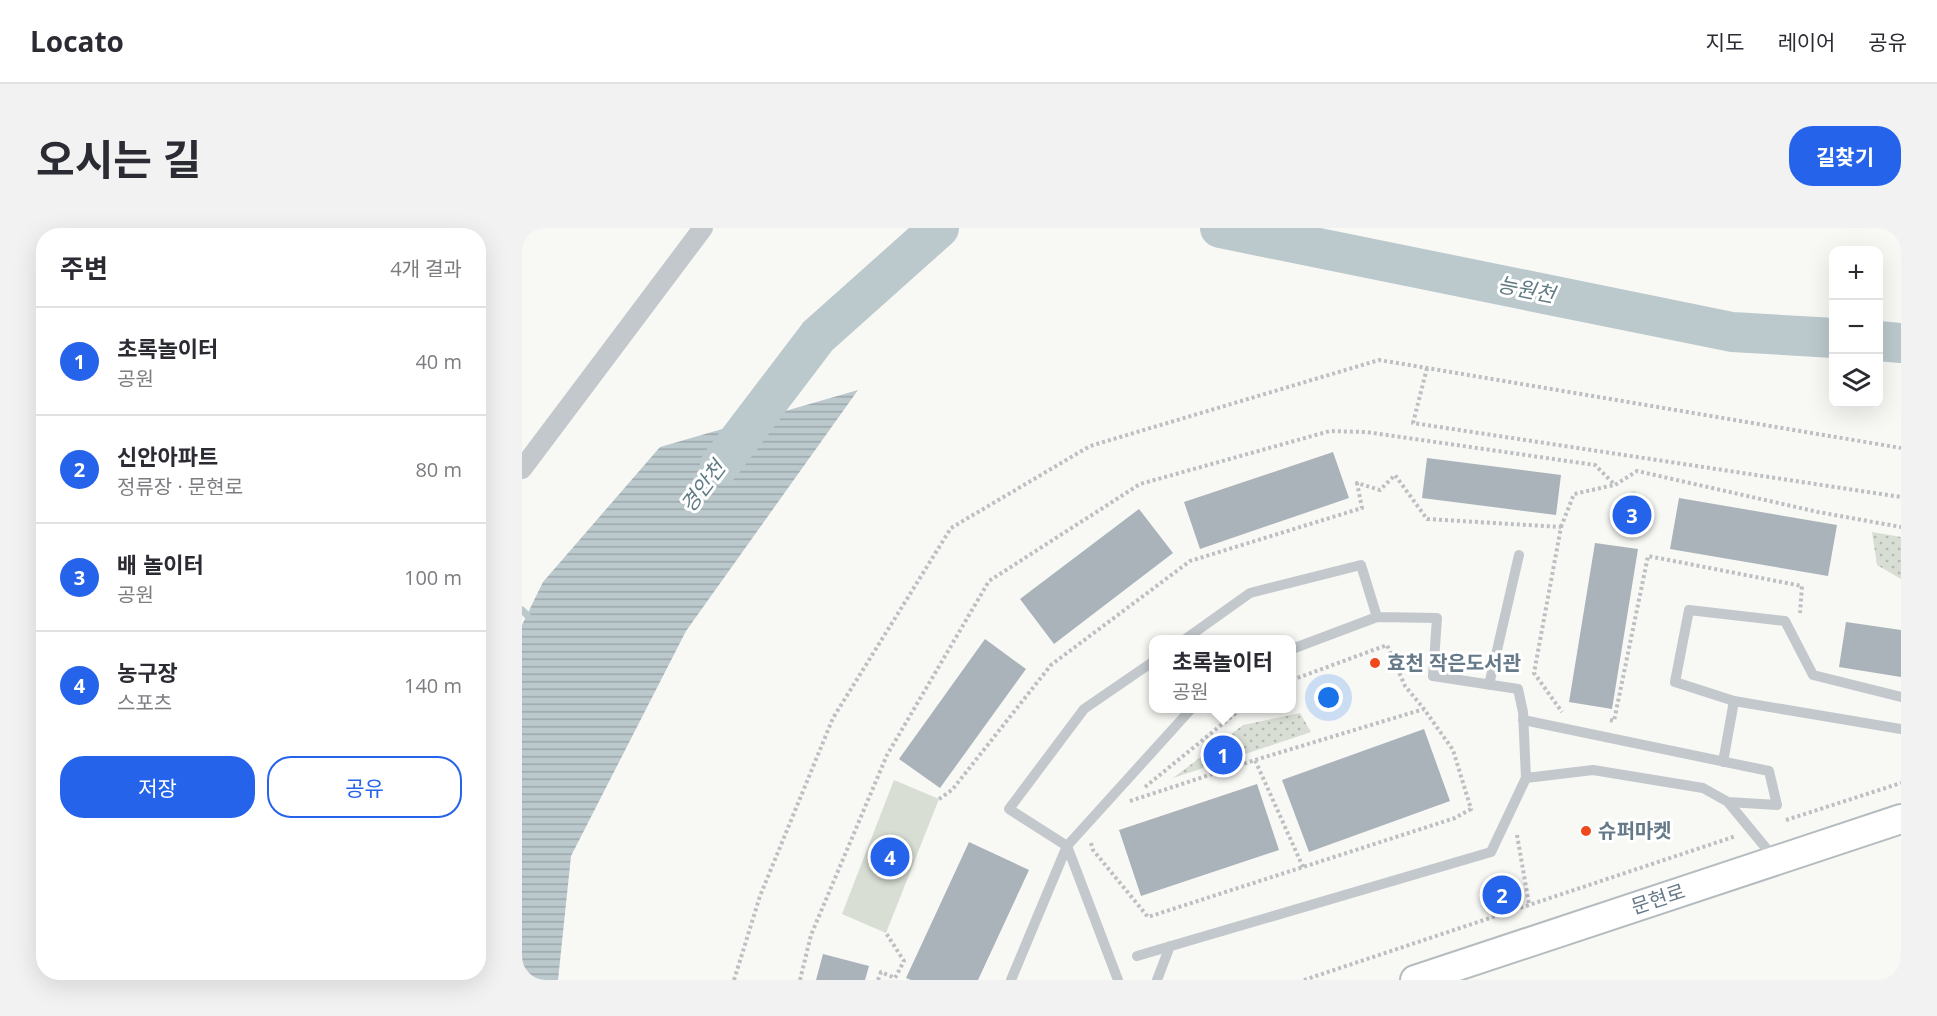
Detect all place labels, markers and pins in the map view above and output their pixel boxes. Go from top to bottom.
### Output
pin: 3 [1612,492,1652,538]
place label: 효천 작은도서관 [1387,649,1522,676]
marker: 효천 작은도서관 [1368,656,1382,670]
pin: 1 [1204,732,1242,778]
place label: 슈퍼마켓 [1598,817,1672,844]
marker: 슈퍼마켓 [1579,824,1593,838]
pin: 4 [870,834,910,880]
pin: 2 [1482,872,1522,918]

